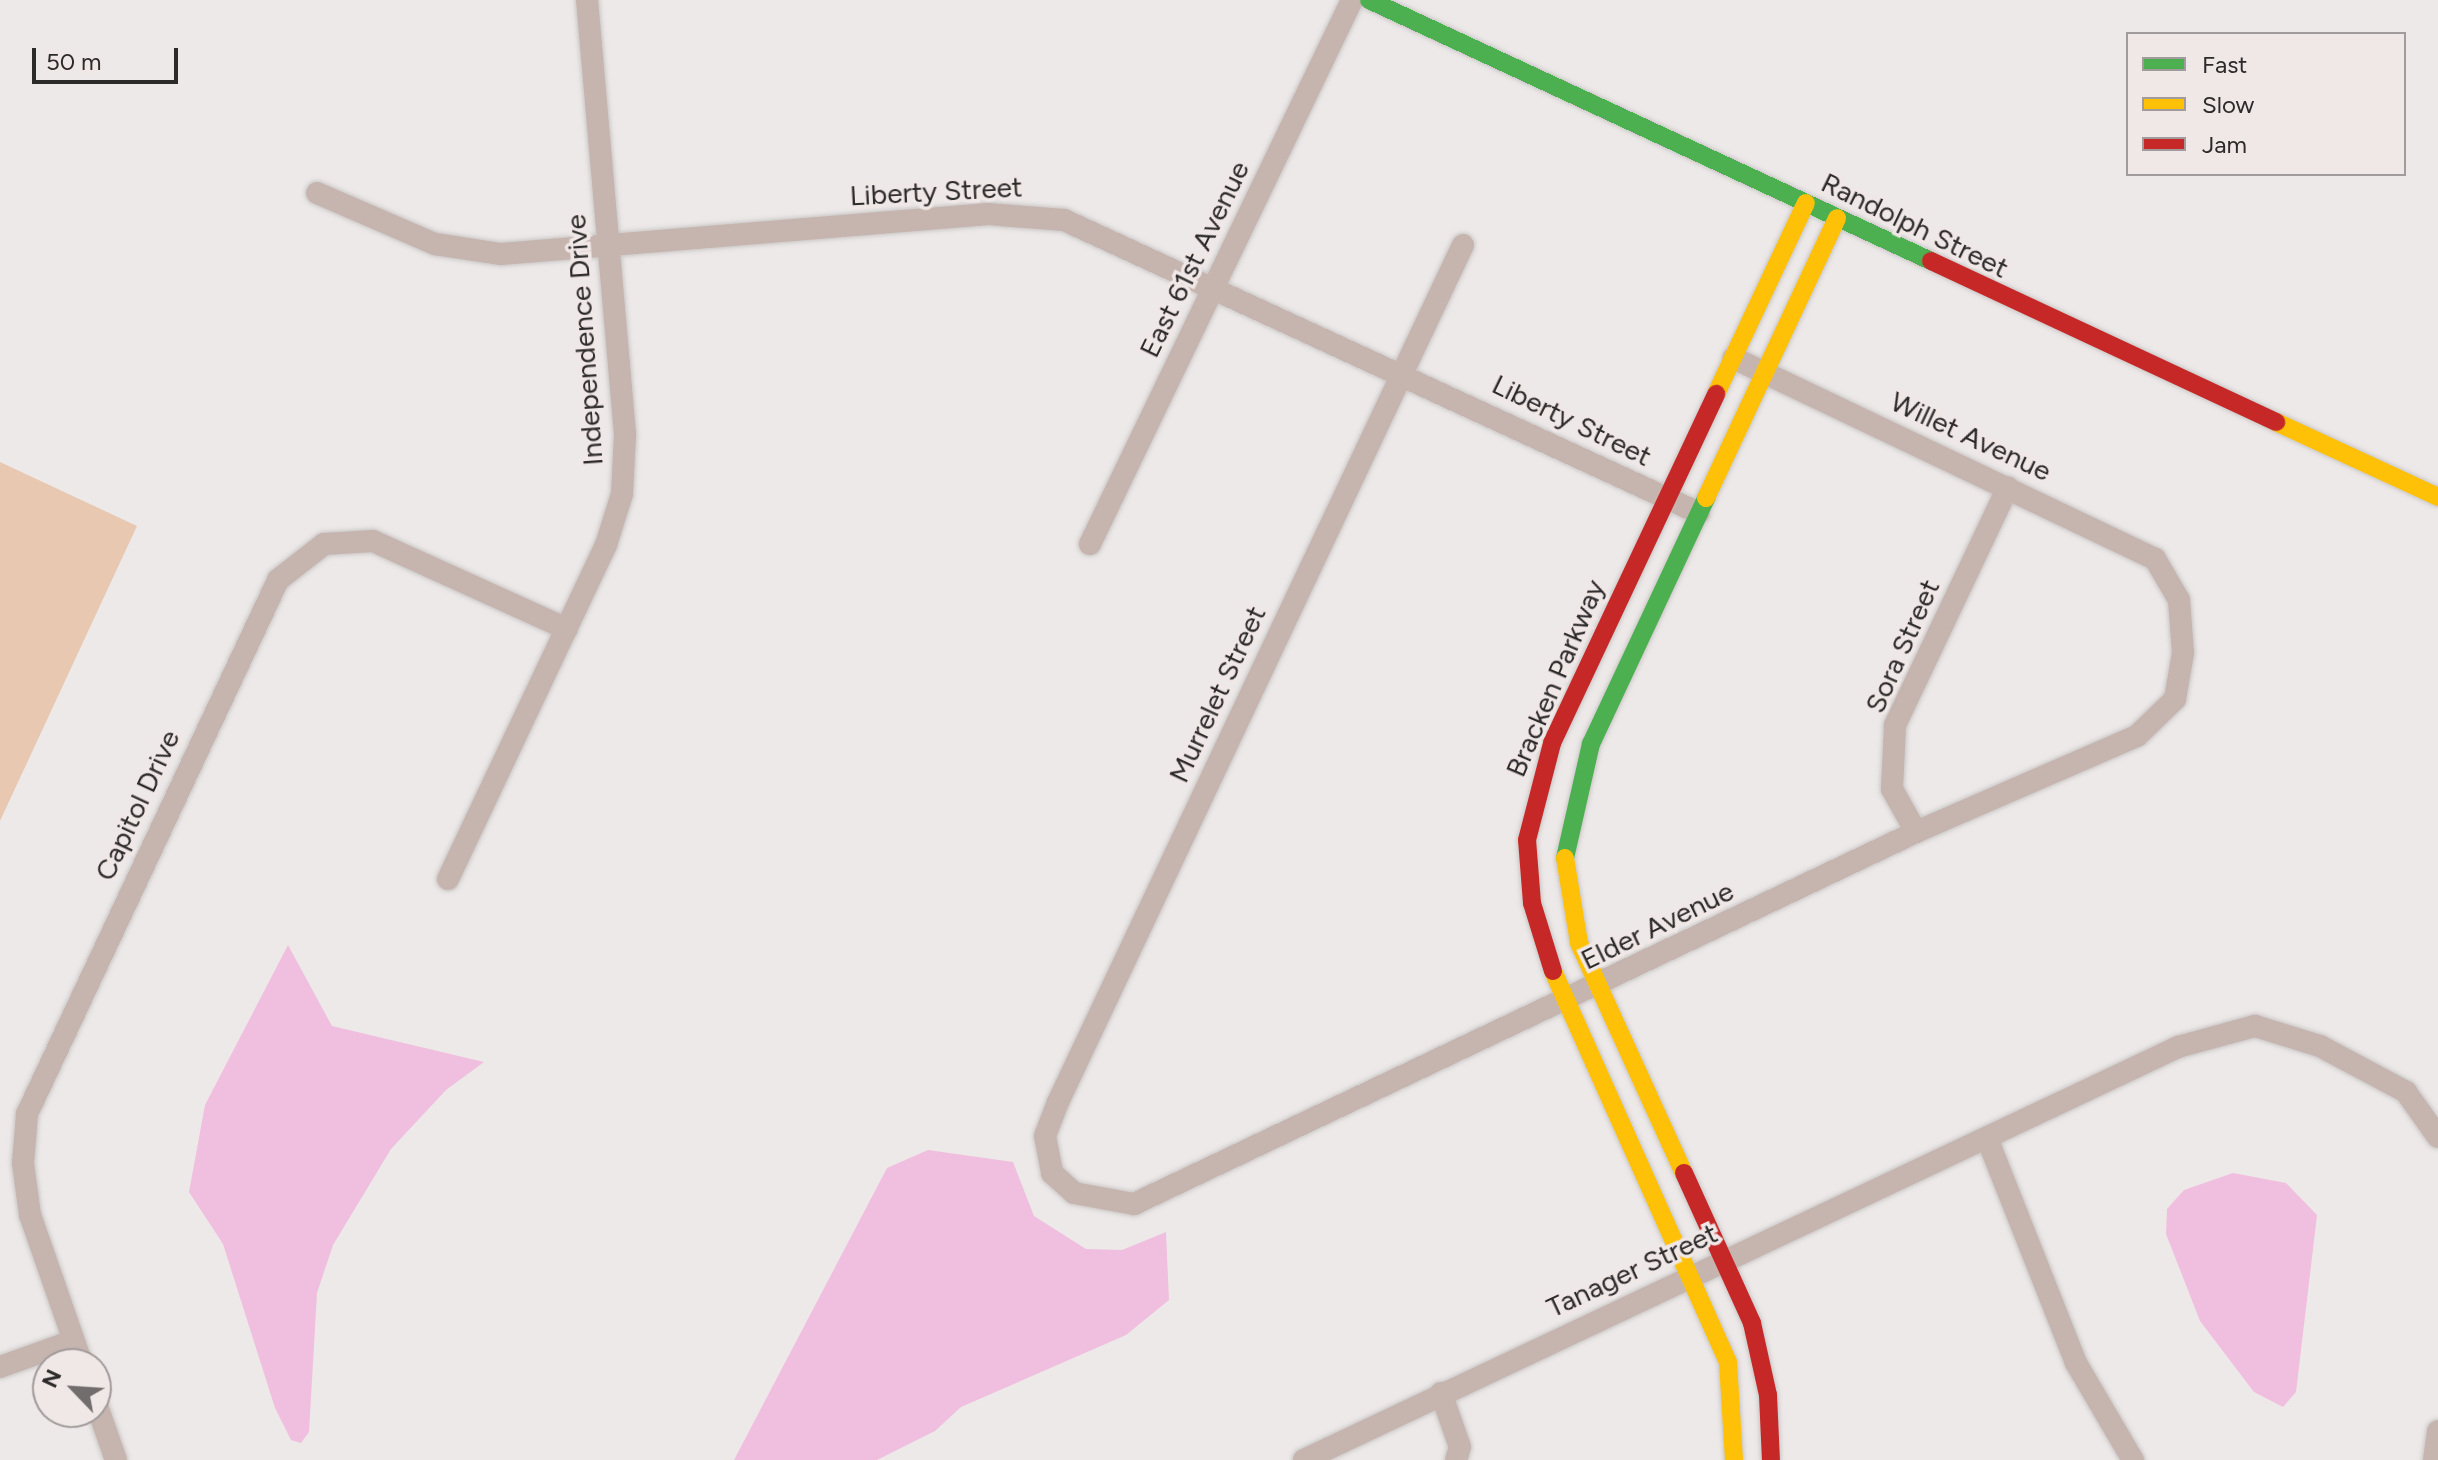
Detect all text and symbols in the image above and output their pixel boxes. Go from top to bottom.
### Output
scale bar [36,32,182,82]
legend [2126,32,2406,176]
text: 50 m [46,47,102,76]
text: Fast [2202,50,2247,79]
text: Slow [2202,90,2254,119]
text: Jam [2202,130,2247,159]
street label: East 61st Avenue [1132,155,1256,363]
street label: Randolph Street [1816,165,2014,285]
street label: Liberty Street [849,170,1023,212]
street label: Independence Drive [558,213,610,467]
street label: Liberty Street [1487,367,1657,473]
street label: Willet Avenue [1885,384,2057,488]
street label: Bracken Parkway [1498,574,1612,782]
street label: Sora Street [1858,574,1946,718]
street label: Murrelet Street [1161,600,1273,788]
street label: Capitol Drive [88,724,186,886]
street label: Elder Avenue [1575,874,1739,976]
street label: Tanager Street [1541,1216,1723,1324]
north arrow [32,1348,112,1428]
text: N [36,1365,67,1392]

